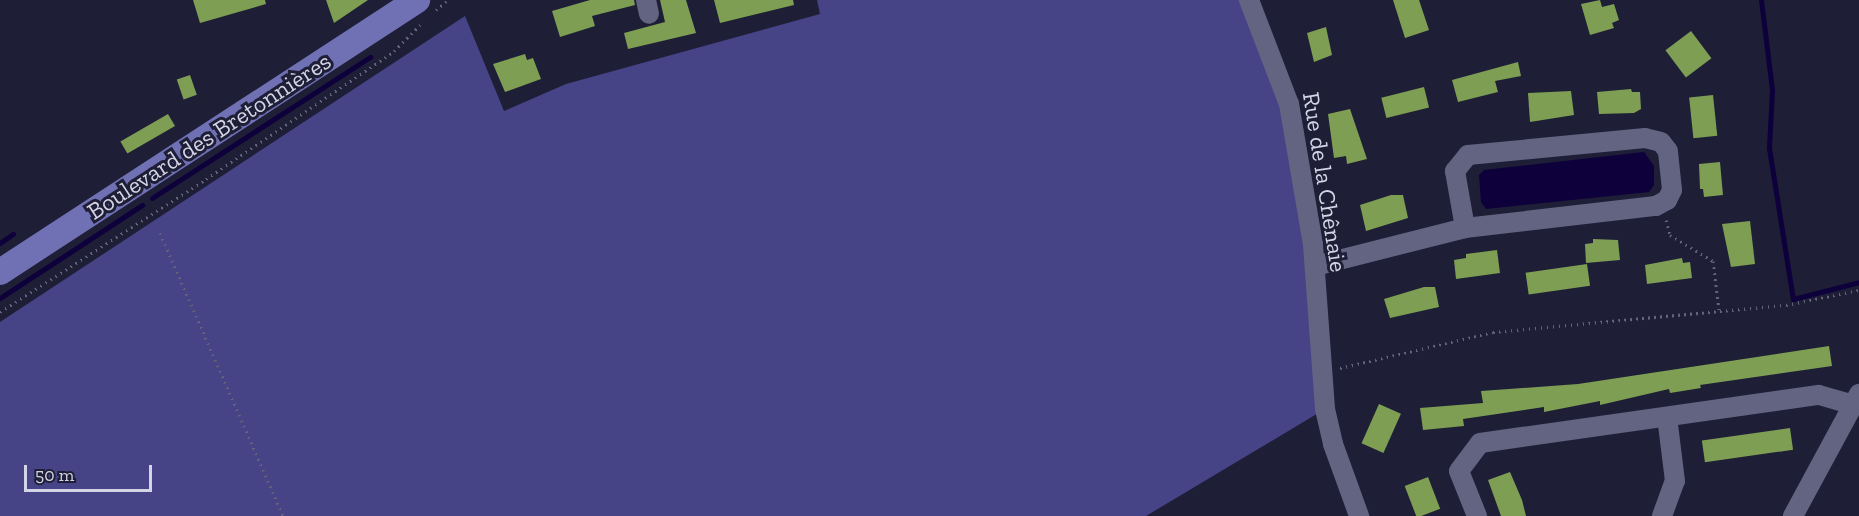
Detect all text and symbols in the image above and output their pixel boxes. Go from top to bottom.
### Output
street label: Boulevard des Bretonnières [82,46,336,226]
street label: Rue de la Chênaie [1297,90,1353,274]
scale bar [27,453,154,491]
text: 50 m [35,464,74,486]

